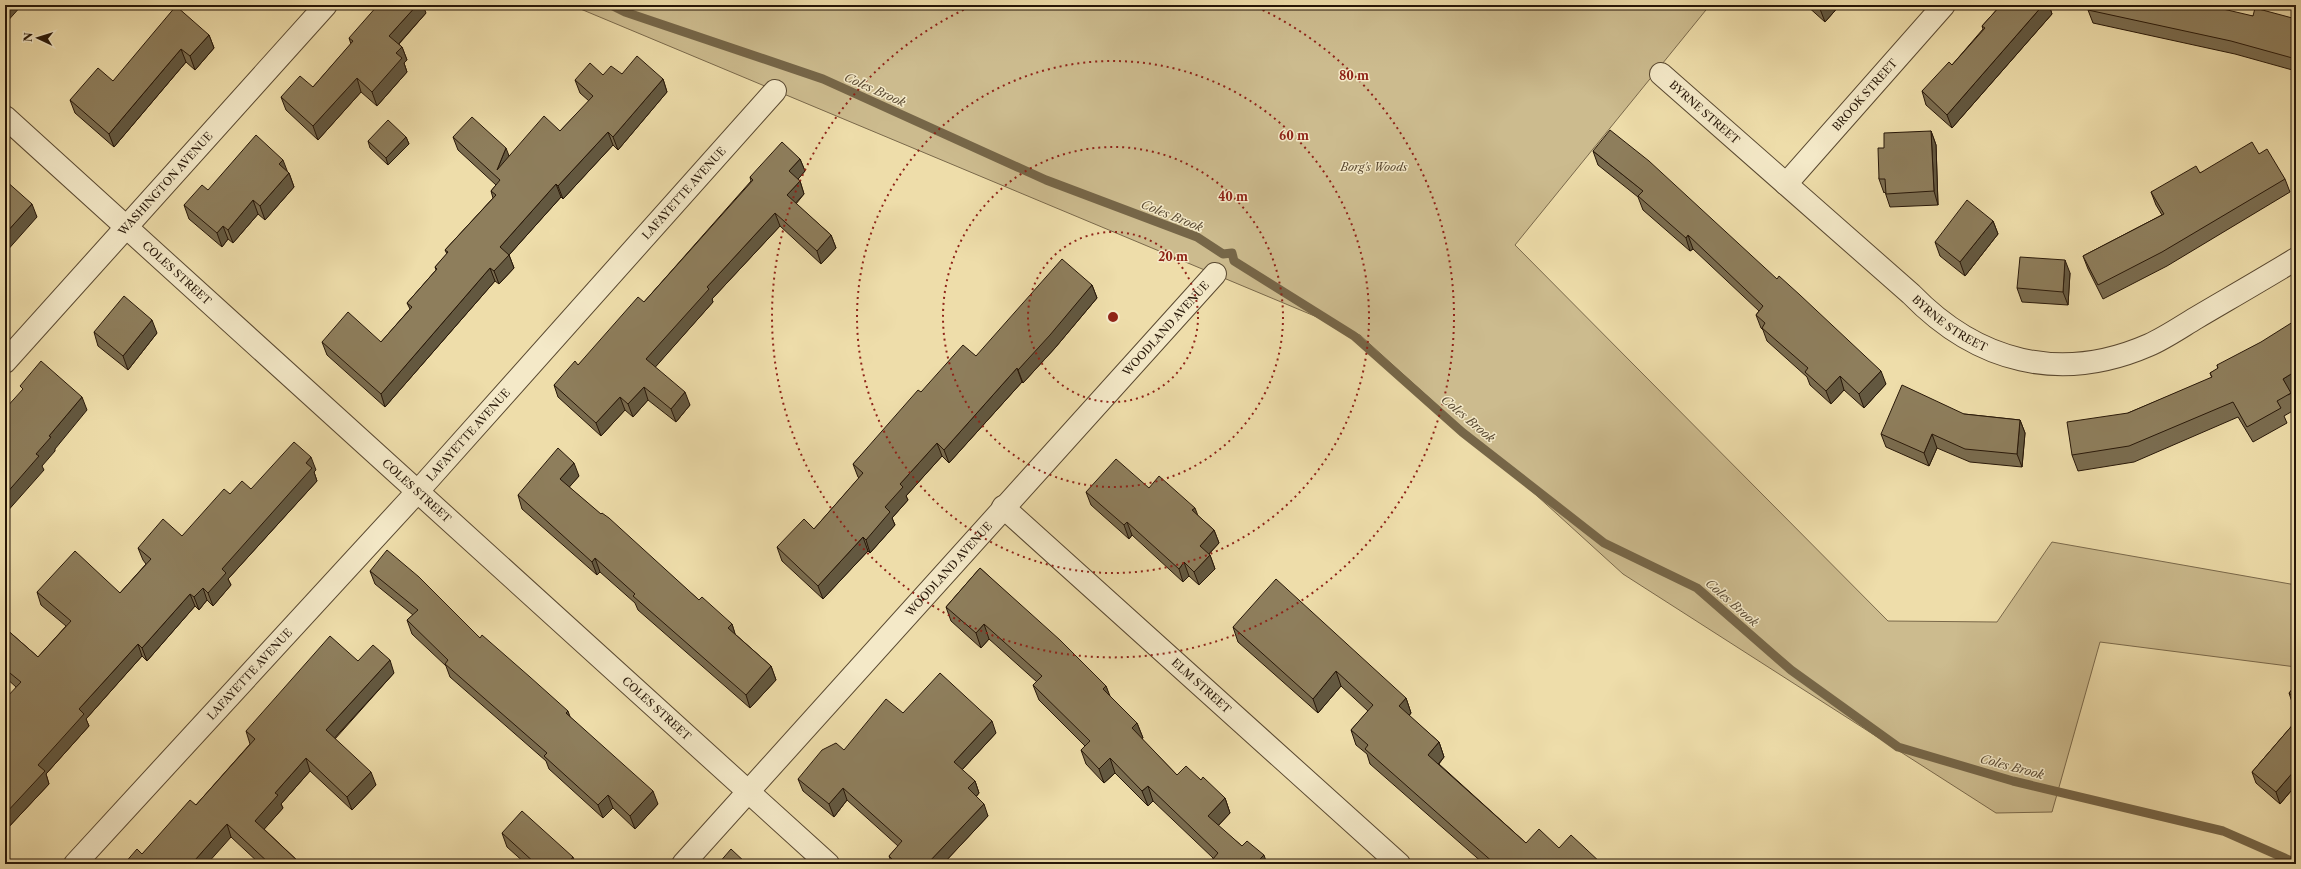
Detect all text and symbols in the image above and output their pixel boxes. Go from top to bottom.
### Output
north arrow [18,18,58,58]
text: N [21,32,35,43]
street label: BROOK STREET [1829,55,1901,134]
text: 80 m [1339,68,1369,83]
water label: Coles Brook [842,69,909,110]
street label: BYRNE STREET [1666,78,1743,148]
text: 60 m [1279,128,1309,143]
street label: WASHINGTON AVENUE [115,129,216,239]
street label: LAFAYETTE AVENUE [639,144,729,242]
park label: Borg's Woods [1339,160,1408,174]
text: 40 m [1218,189,1248,204]
water label: Coles Brook [1139,196,1206,235]
street label: COLES STREET [139,238,215,308]
text: 20 m [1158,249,1188,264]
street label: WOODLAND AVENUE [1119,278,1212,379]
street label: BYRNE STREET [1909,292,1990,355]
centre of rings [1106,310,1120,324]
street label: LAFAYETTE AVENUE [423,385,513,484]
water label: Coles Brook [1438,392,1499,446]
street label: COLES STREET [379,456,455,526]
street label: WOODLAND AVENUE [902,519,995,620]
water label: Coles Brook [1703,576,1762,630]
street label: LAFAYETTE AVENUE [204,625,295,723]
street label: ELM STREET [1169,655,1234,717]
street label: COLES STREET [619,674,695,744]
water label: Coles Brook [1979,751,2046,782]

